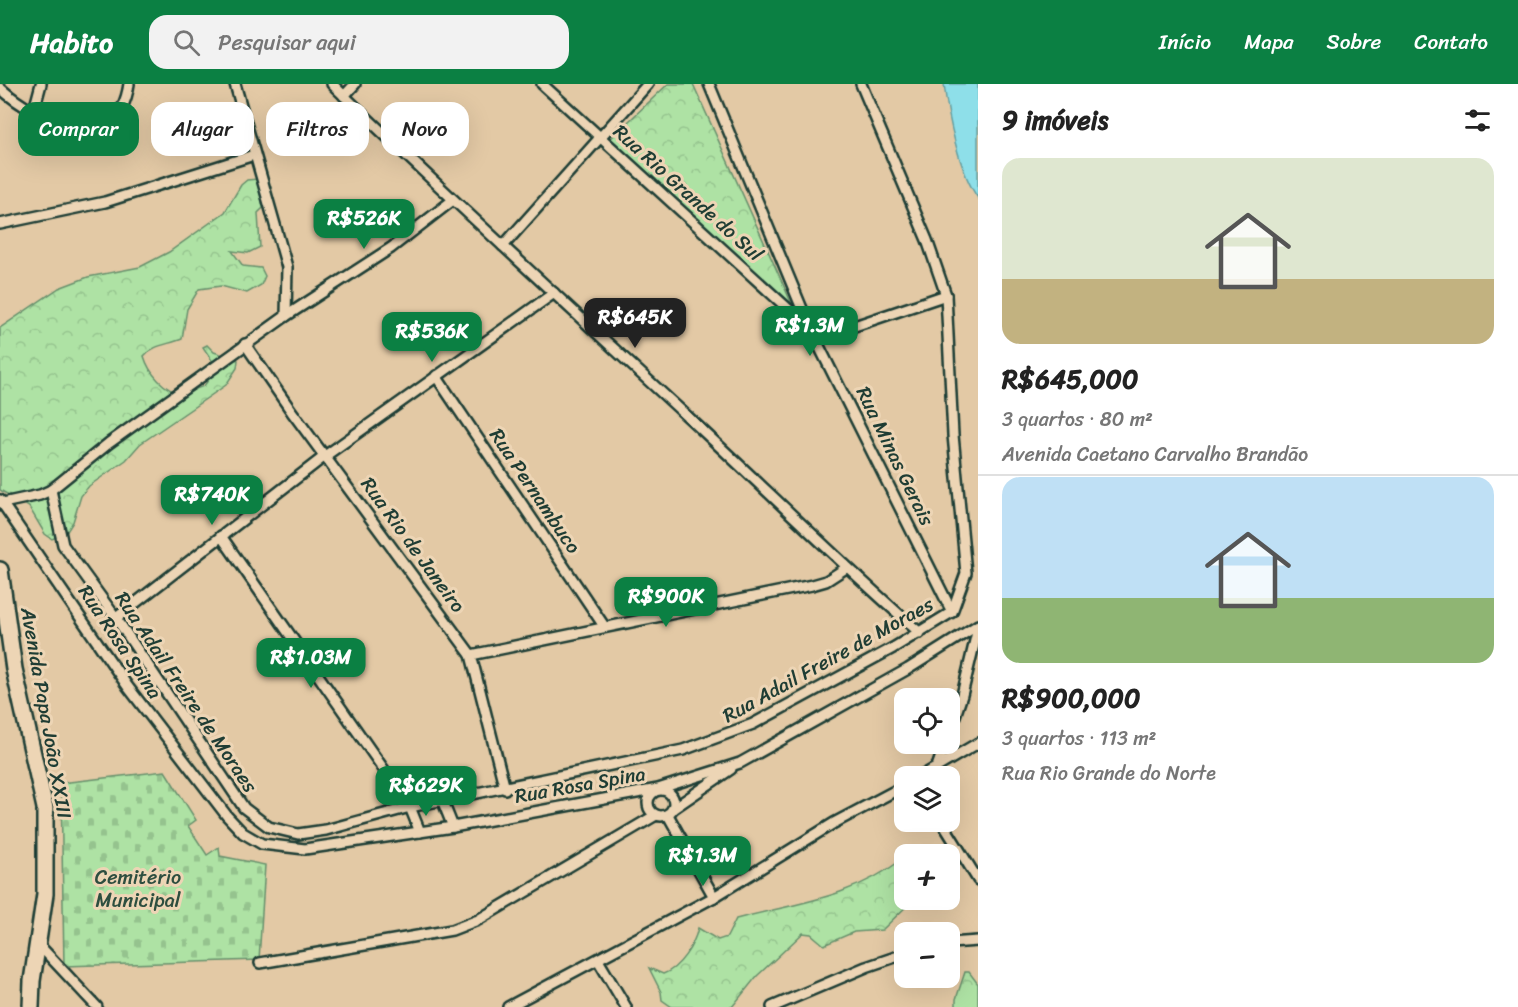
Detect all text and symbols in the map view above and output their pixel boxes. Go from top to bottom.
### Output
search box [149,15,569,69]
text: Habito [30,18,113,67]
text: Pesquisar aqui [218,23,356,62]
text: Início [1159,23,1211,61]
text: Mapa [1244,23,1294,61]
text: Sobre [1327,23,1381,61]
text: Contato [1414,23,1488,61]
icon: search [170,26,203,59]
text: 9 imóveis [1002,97,1108,143]
chip: Comprar [18,102,139,156]
chip: Alugar [151,102,254,156]
chip: Filtros [266,102,369,156]
chip: Novo [381,102,469,156]
icon: filters [1461,104,1494,137]
street label: Rua Rio Grande do Sul [605,115,772,271]
icon: home [1194,197,1302,305]
pin: R$526K [315,199,413,250]
text: R$526K [328,201,400,236]
pin: R$645K [586,298,684,349]
text: R$645K [598,300,672,335]
pin: R$1.3M [761,306,859,357]
text: R$1.3M [776,308,844,343]
pin: R$536K [383,312,481,363]
text: R$536K [396,314,468,349]
text: R$645,000 [1002,356,1138,402]
street label: Rua Minas Gerais [846,380,944,533]
text: 3 quartos · 80 m² [1002,402,1153,437]
street label: Rua Pernambuco [480,421,590,561]
text: Avenida Caetano Carvalho Brandão [1002,437,1308,472]
street label: Rua Rio de Janeiro [351,469,475,621]
pin: R$740K [163,475,261,526]
text: R$740K [175,477,249,512]
icon: home [1194,516,1302,624]
street label: Rua Rosa Spina [69,577,171,707]
pin: R$900K [617,577,715,628]
text: R$900K [628,579,704,614]
street label: Rua Adail Freire de Moraes [105,584,267,801]
street label: Rua Adail Freire de Moraes [716,587,941,733]
street label: Avenida Papa João XXIII [10,604,82,821]
pin: R$1.03M [256,638,366,689]
text: R$1.03M [271,640,351,675]
text: R$900,000 [1002,675,1140,721]
map controls [894,688,960,988]
button: locate [894,688,960,754]
text: 3 quartos · 113 m² [1002,721,1156,756]
street label: Rua Rosa Spina [512,756,648,814]
text: Rua Rio Grande do Norte [1002,756,1216,791]
pin: R$629K [377,766,475,817]
button: layers [894,766,960,832]
text: R$629K [390,768,462,803]
pin: R$1.3M [654,836,752,887]
text: R$1.3M [669,838,737,873]
button: + [894,844,960,910]
park label: Cemitério Municipal [95,860,182,918]
button: − [894,922,960,988]

